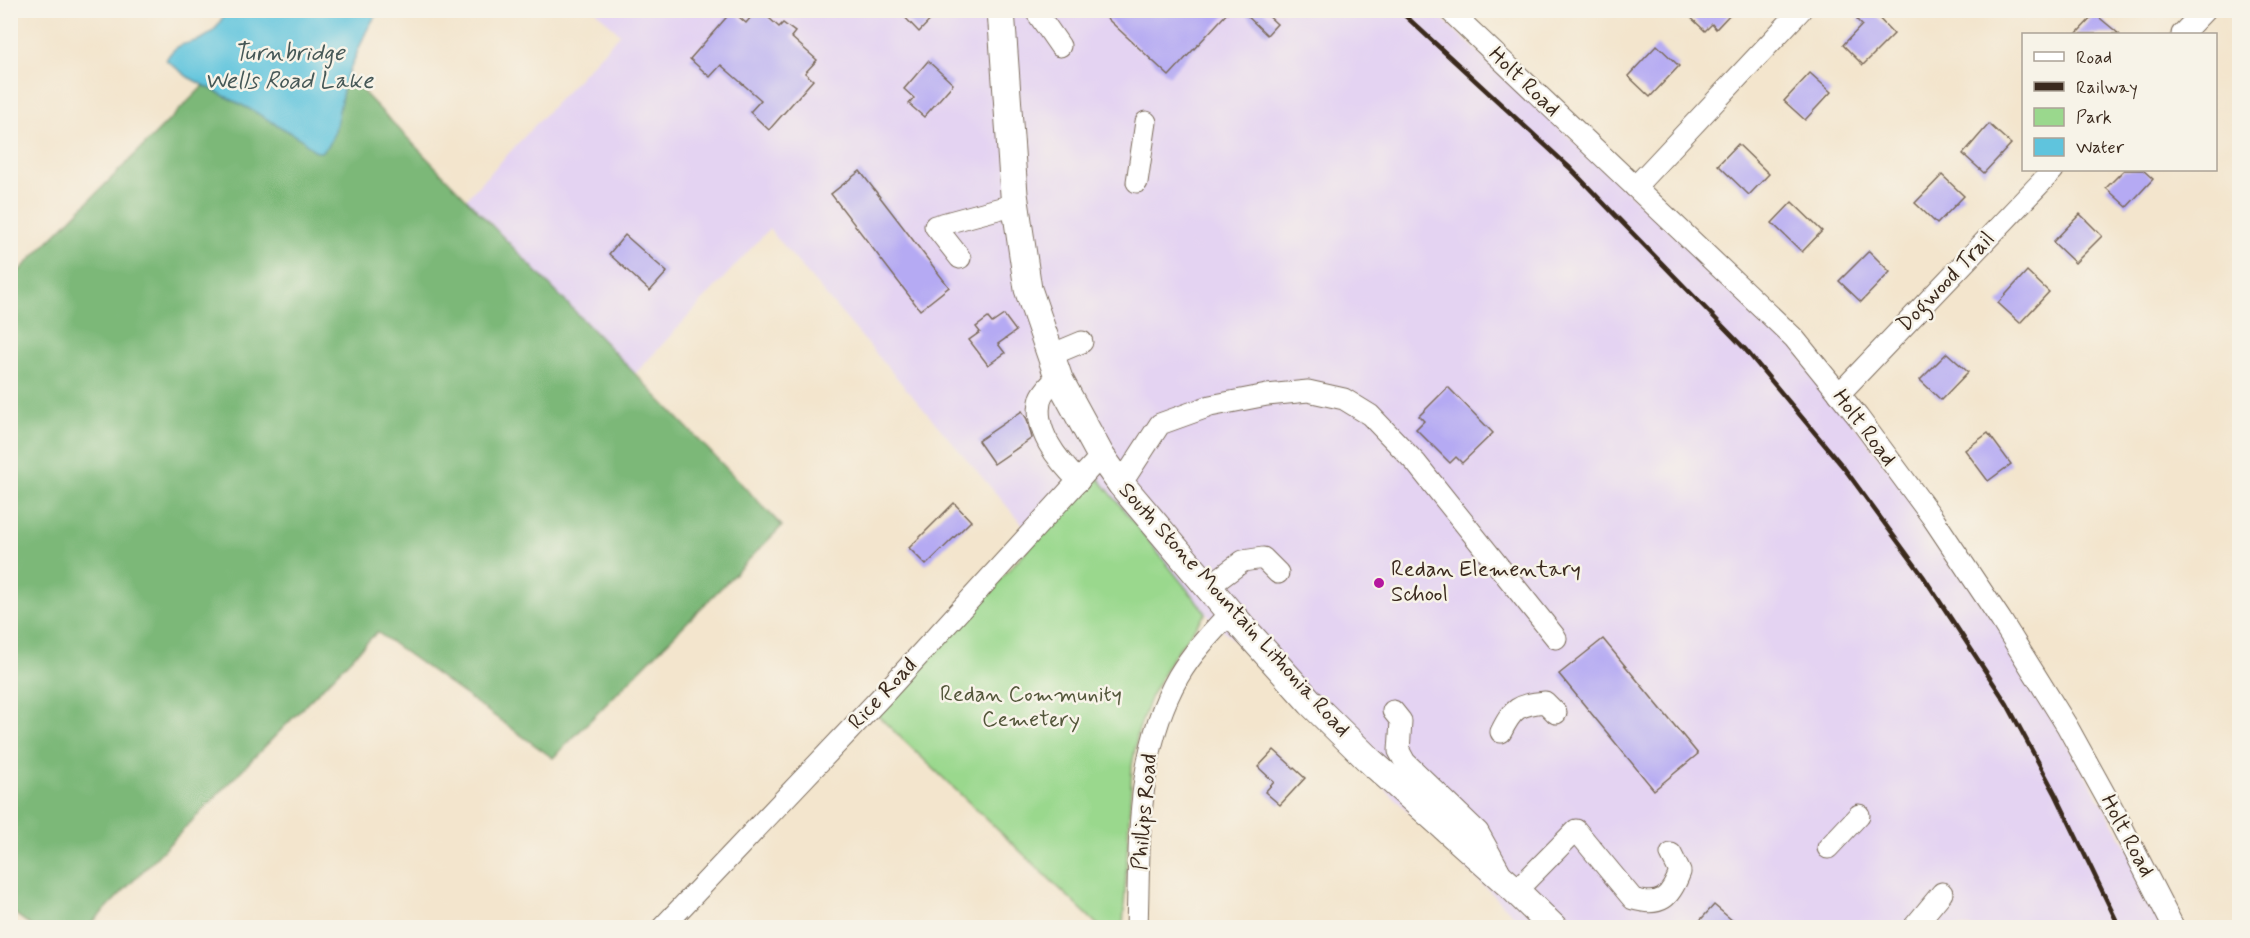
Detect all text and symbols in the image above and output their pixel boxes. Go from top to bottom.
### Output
legend [2022,33,2217,171]
water label: Turnbridge Wells Road Lake [204,38,375,97]
street label: Holt Road [1482,41,1566,123]
text: Road [2076,46,2112,70]
text: Railway [2076,76,2138,100]
text: Park [2076,106,2112,130]
text: Water [2076,136,2125,160]
street label: Dogwood Trail [1891,226,2003,340]
street label: Holt Road [1826,384,1902,472]
street label: South Stone Mountain Lithonia Road [1112,477,1356,743]
place label: Redan Elementary School [1391,556,1581,609]
marker: Redan Elementary School [1372,576,1386,590]
street label: Rice Road [842,652,924,736]
park label: Redan Community Cemetery [940,681,1122,734]
street label: Phillips Road [1126,753,1164,871]
street label: Holt Road [2094,790,2160,882]

